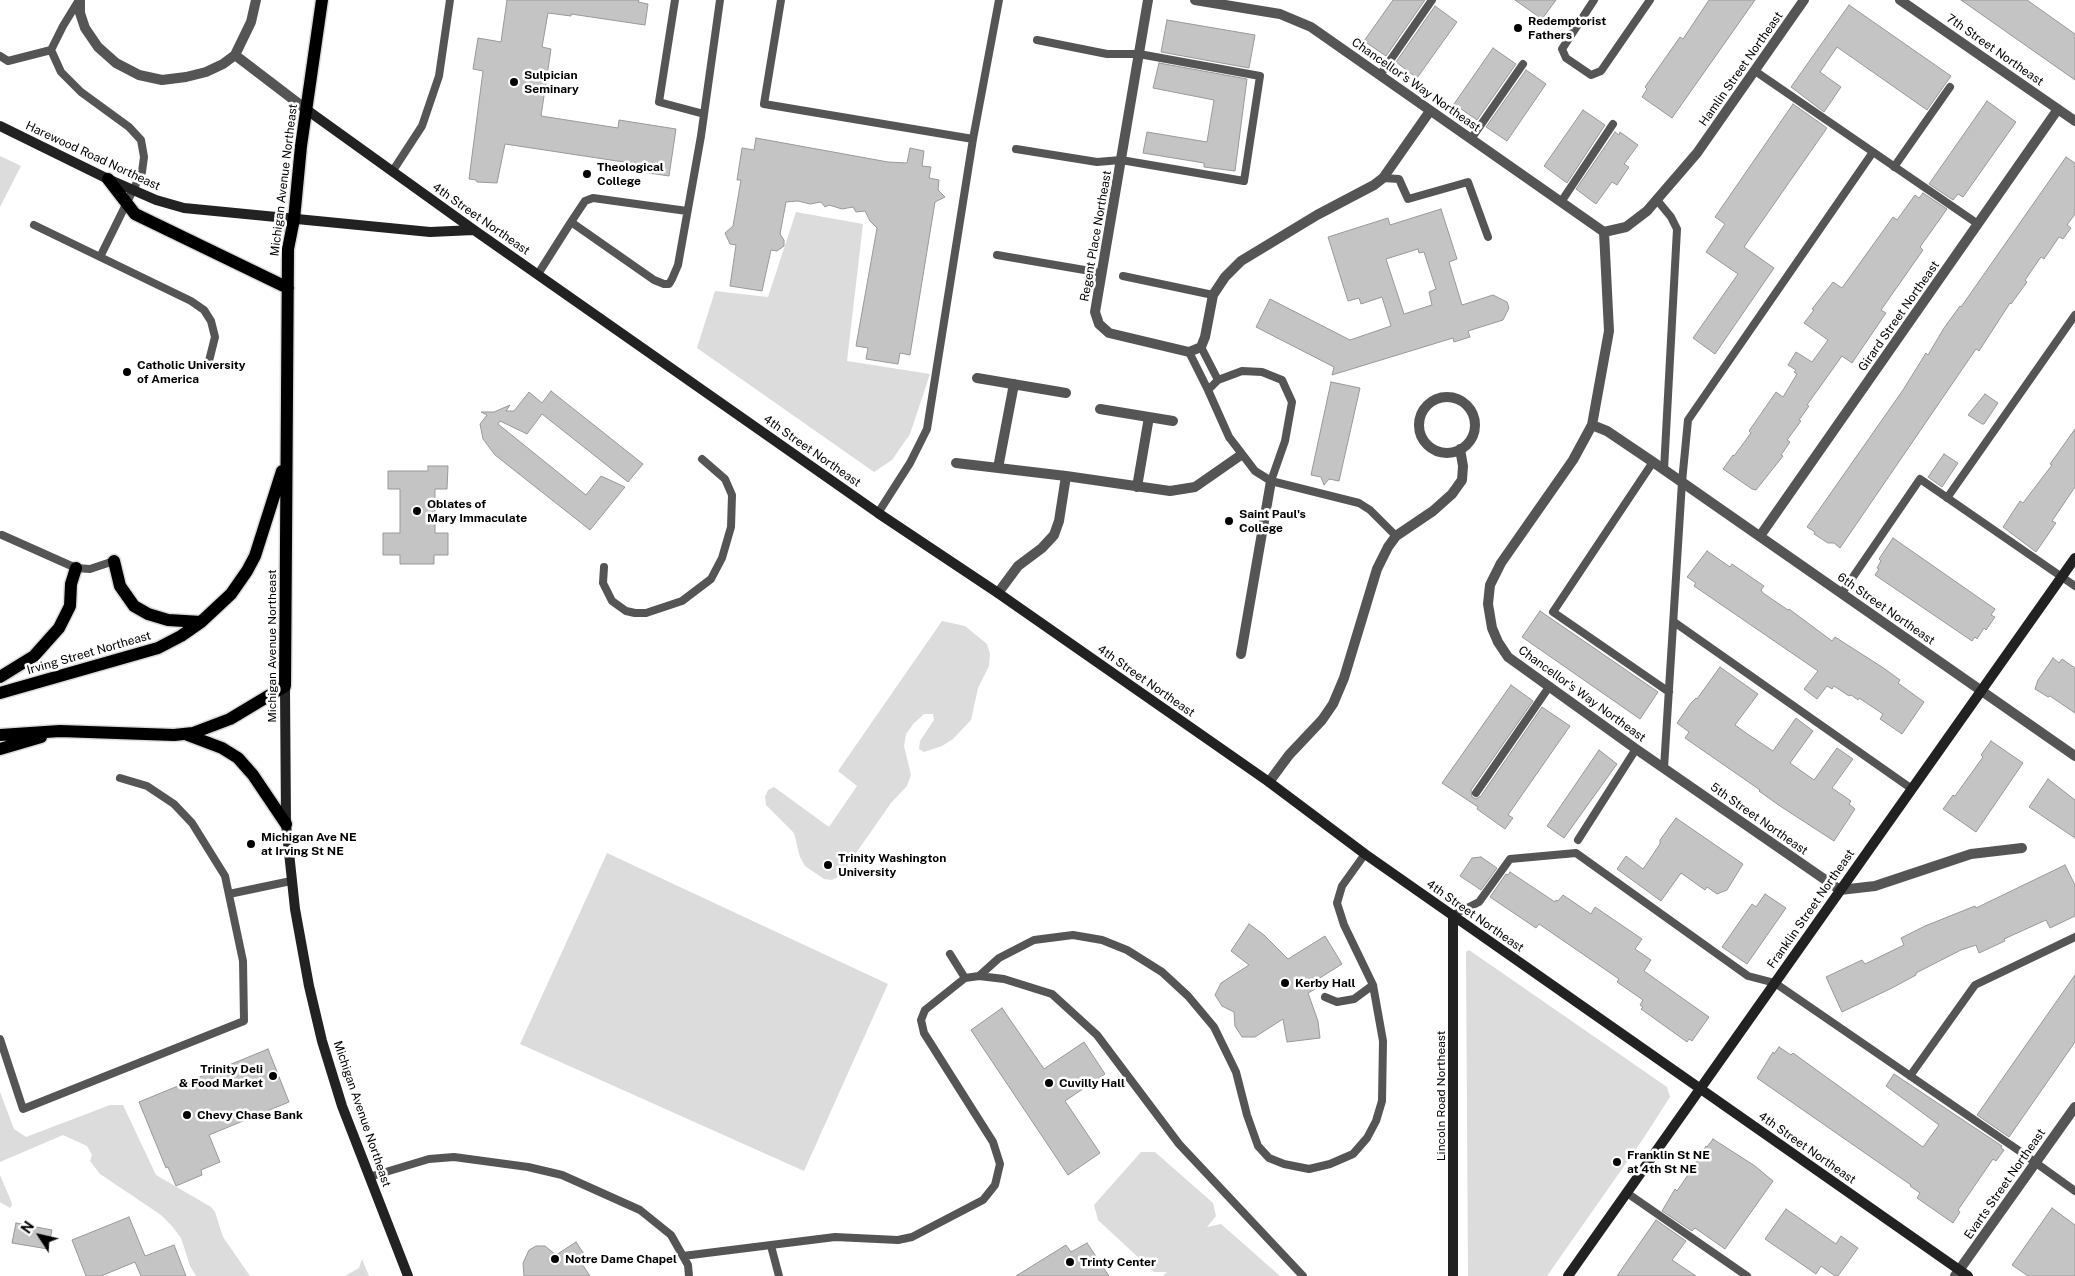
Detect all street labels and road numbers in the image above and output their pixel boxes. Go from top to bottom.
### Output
street label: Hamlin Street Northeast [1696,9,1786,129]
street label: 7th Street Northeast [1944,11,2046,89]
street label: Chancellor's Way Northeast [1349,35,1483,135]
street label: Michigan Avenue Northeast [267,103,301,257]
street label: Harewood Road Northeast [23,118,163,194]
street label: Regent Place Northeast [1077,169,1115,303]
street label: 4th Street Northeast [429,180,533,258]
street label: Girard Street Northeast [1855,258,1943,374]
street label: 4th Street Northeast [760,412,864,490]
street label: Michigan Avenue Northeast [265,569,279,723]
street label: 6th Street Northeast [1834,570,1938,648]
street label: Irving Street Northeast [25,628,153,678]
street label: 4th Street Northeast [1094,642,1198,720]
street label: Chancellor's Way Northeast [1516,643,1648,745]
street label: 5th Street Northeast [1707,780,1811,858]
street label: Franklin Street Northeast [1764,847,1858,971]
street label: 4th Street Northeast [1423,877,1527,955]
street label: Lincoln Road Northeast [1434,1031,1448,1161]
street label: Michigan Avenue Northeast [330,1039,394,1189]
street label: 4th Street Northeast [1755,1109,1859,1187]
street label: Evarts Street Northeast [1961,1126,2049,1242]

